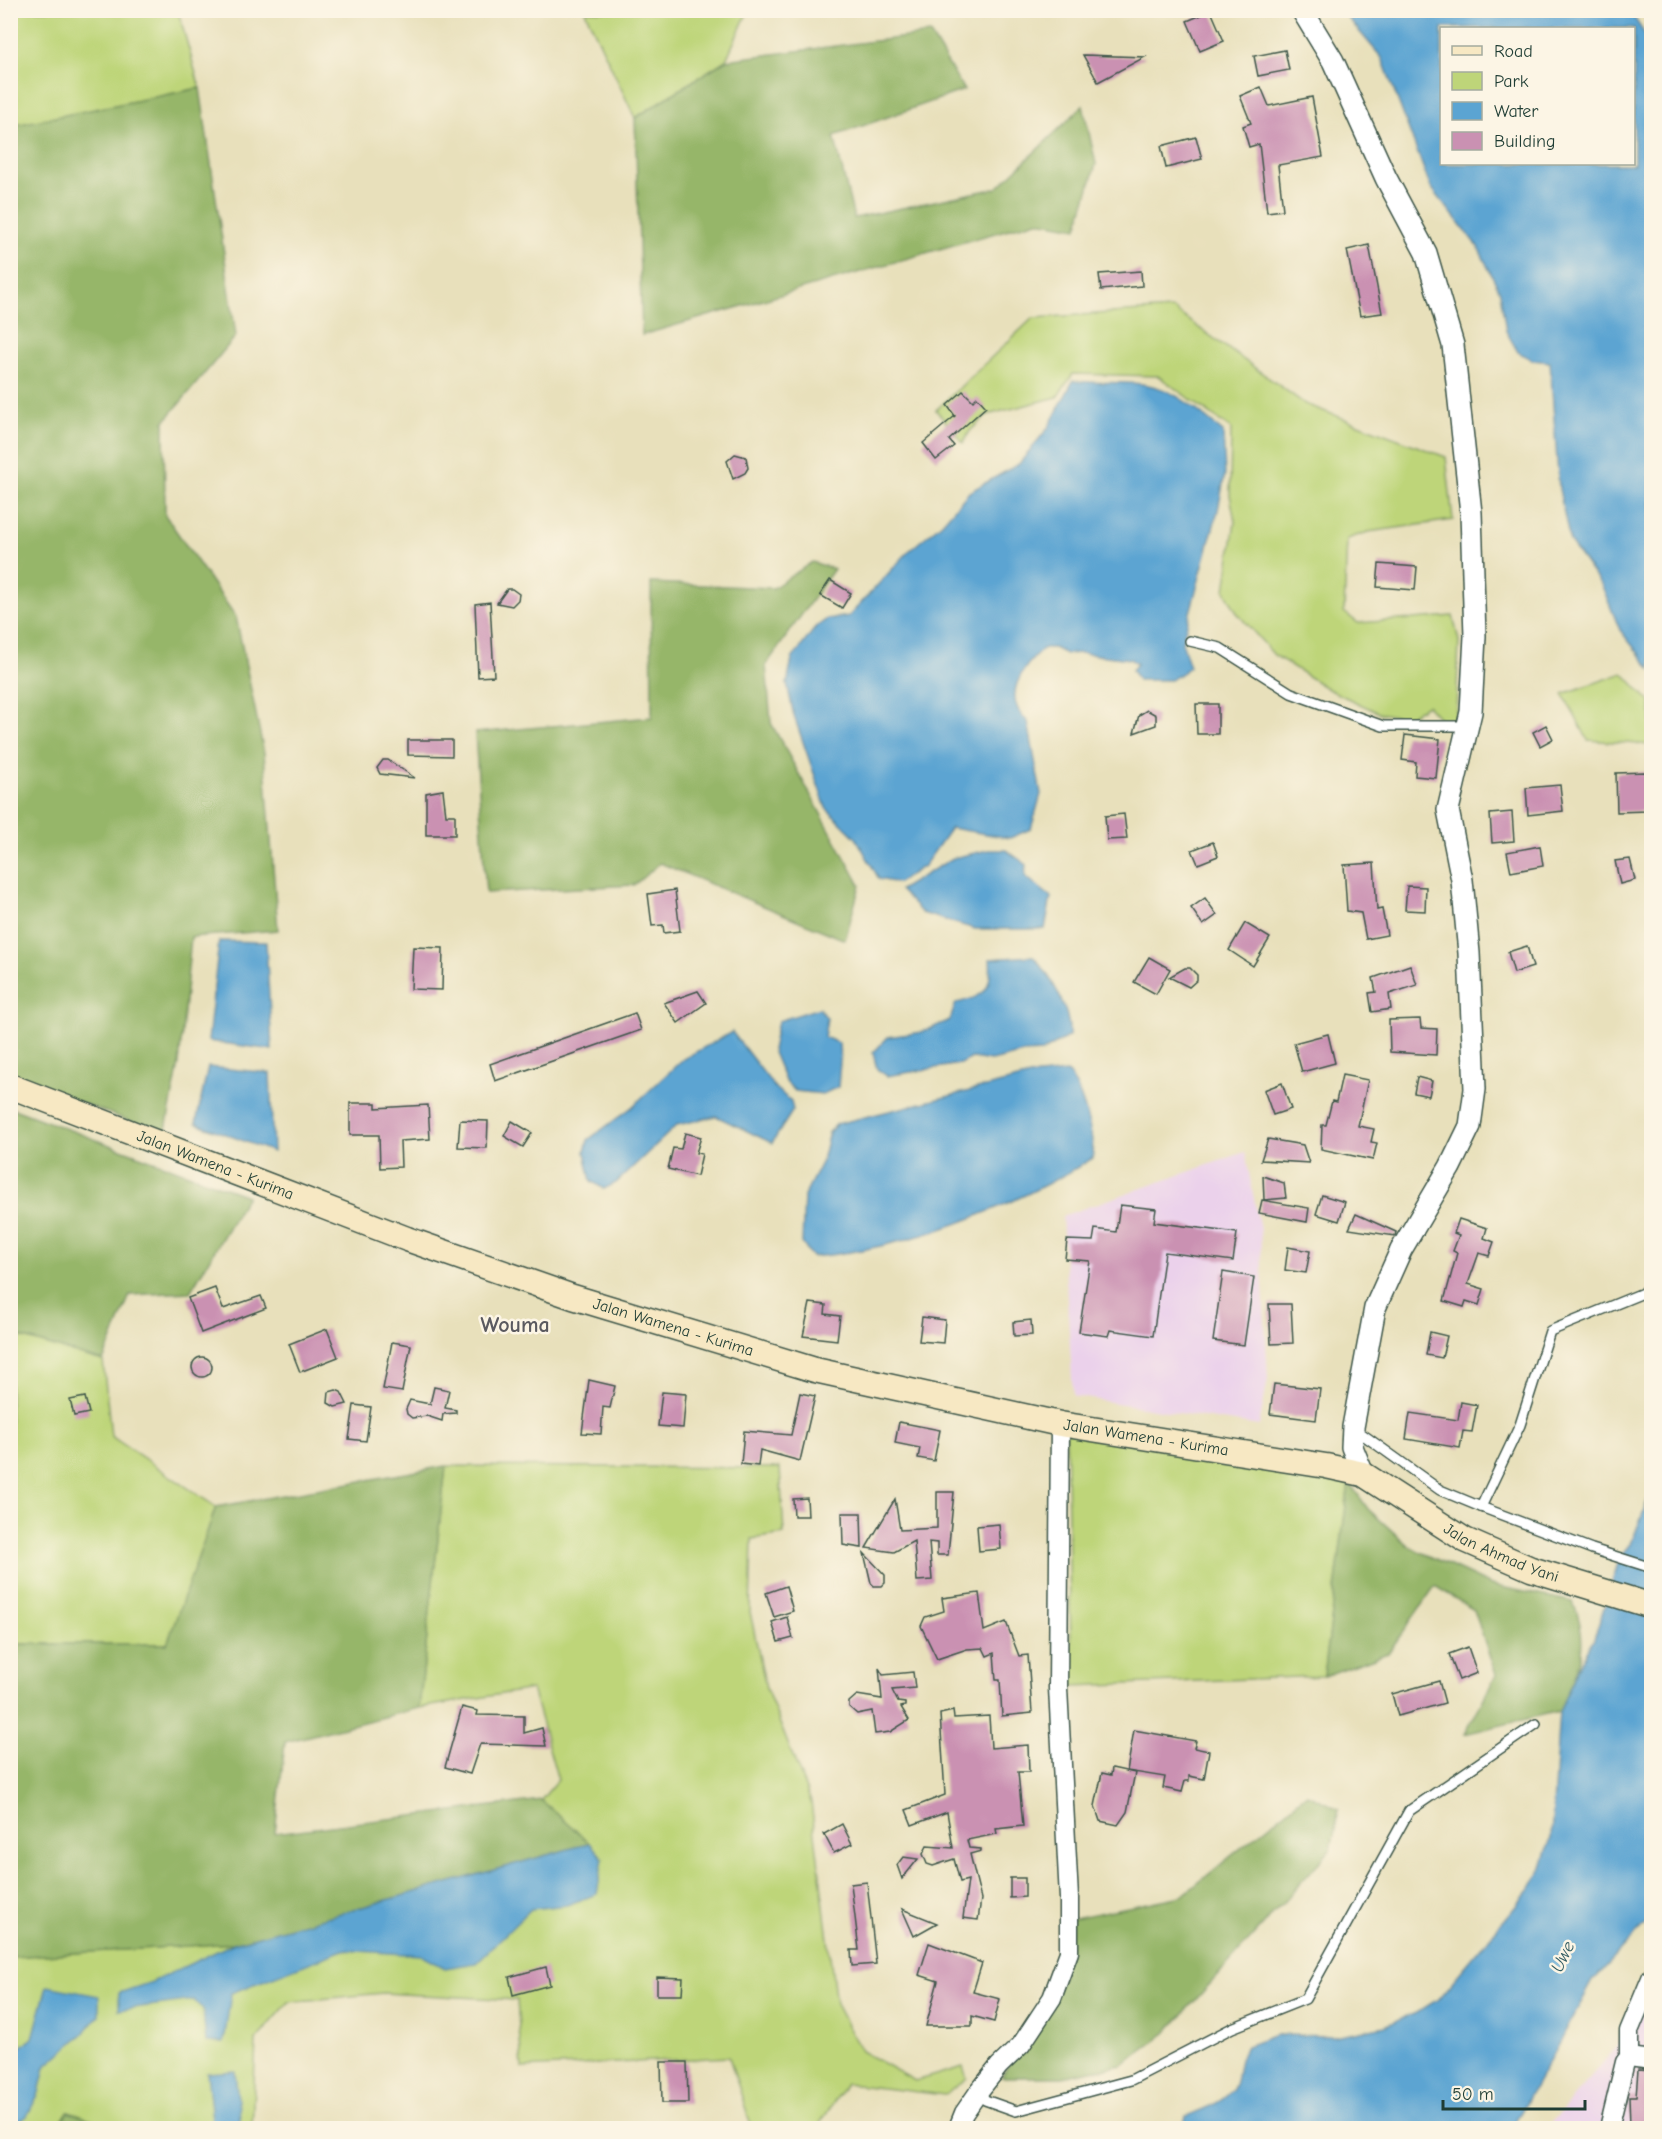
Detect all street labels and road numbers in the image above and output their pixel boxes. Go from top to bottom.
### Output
street label: Jalan Wamena - Kurima [134,1127,296,1204]
street label: Jalan Wamena - Kurima [591,1295,756,1360]
street label: Jalan Wamena - Kurima [1062,1416,1230,1459]
street label: Jalan Ahmad Yani [1440,1520,1561,1586]

